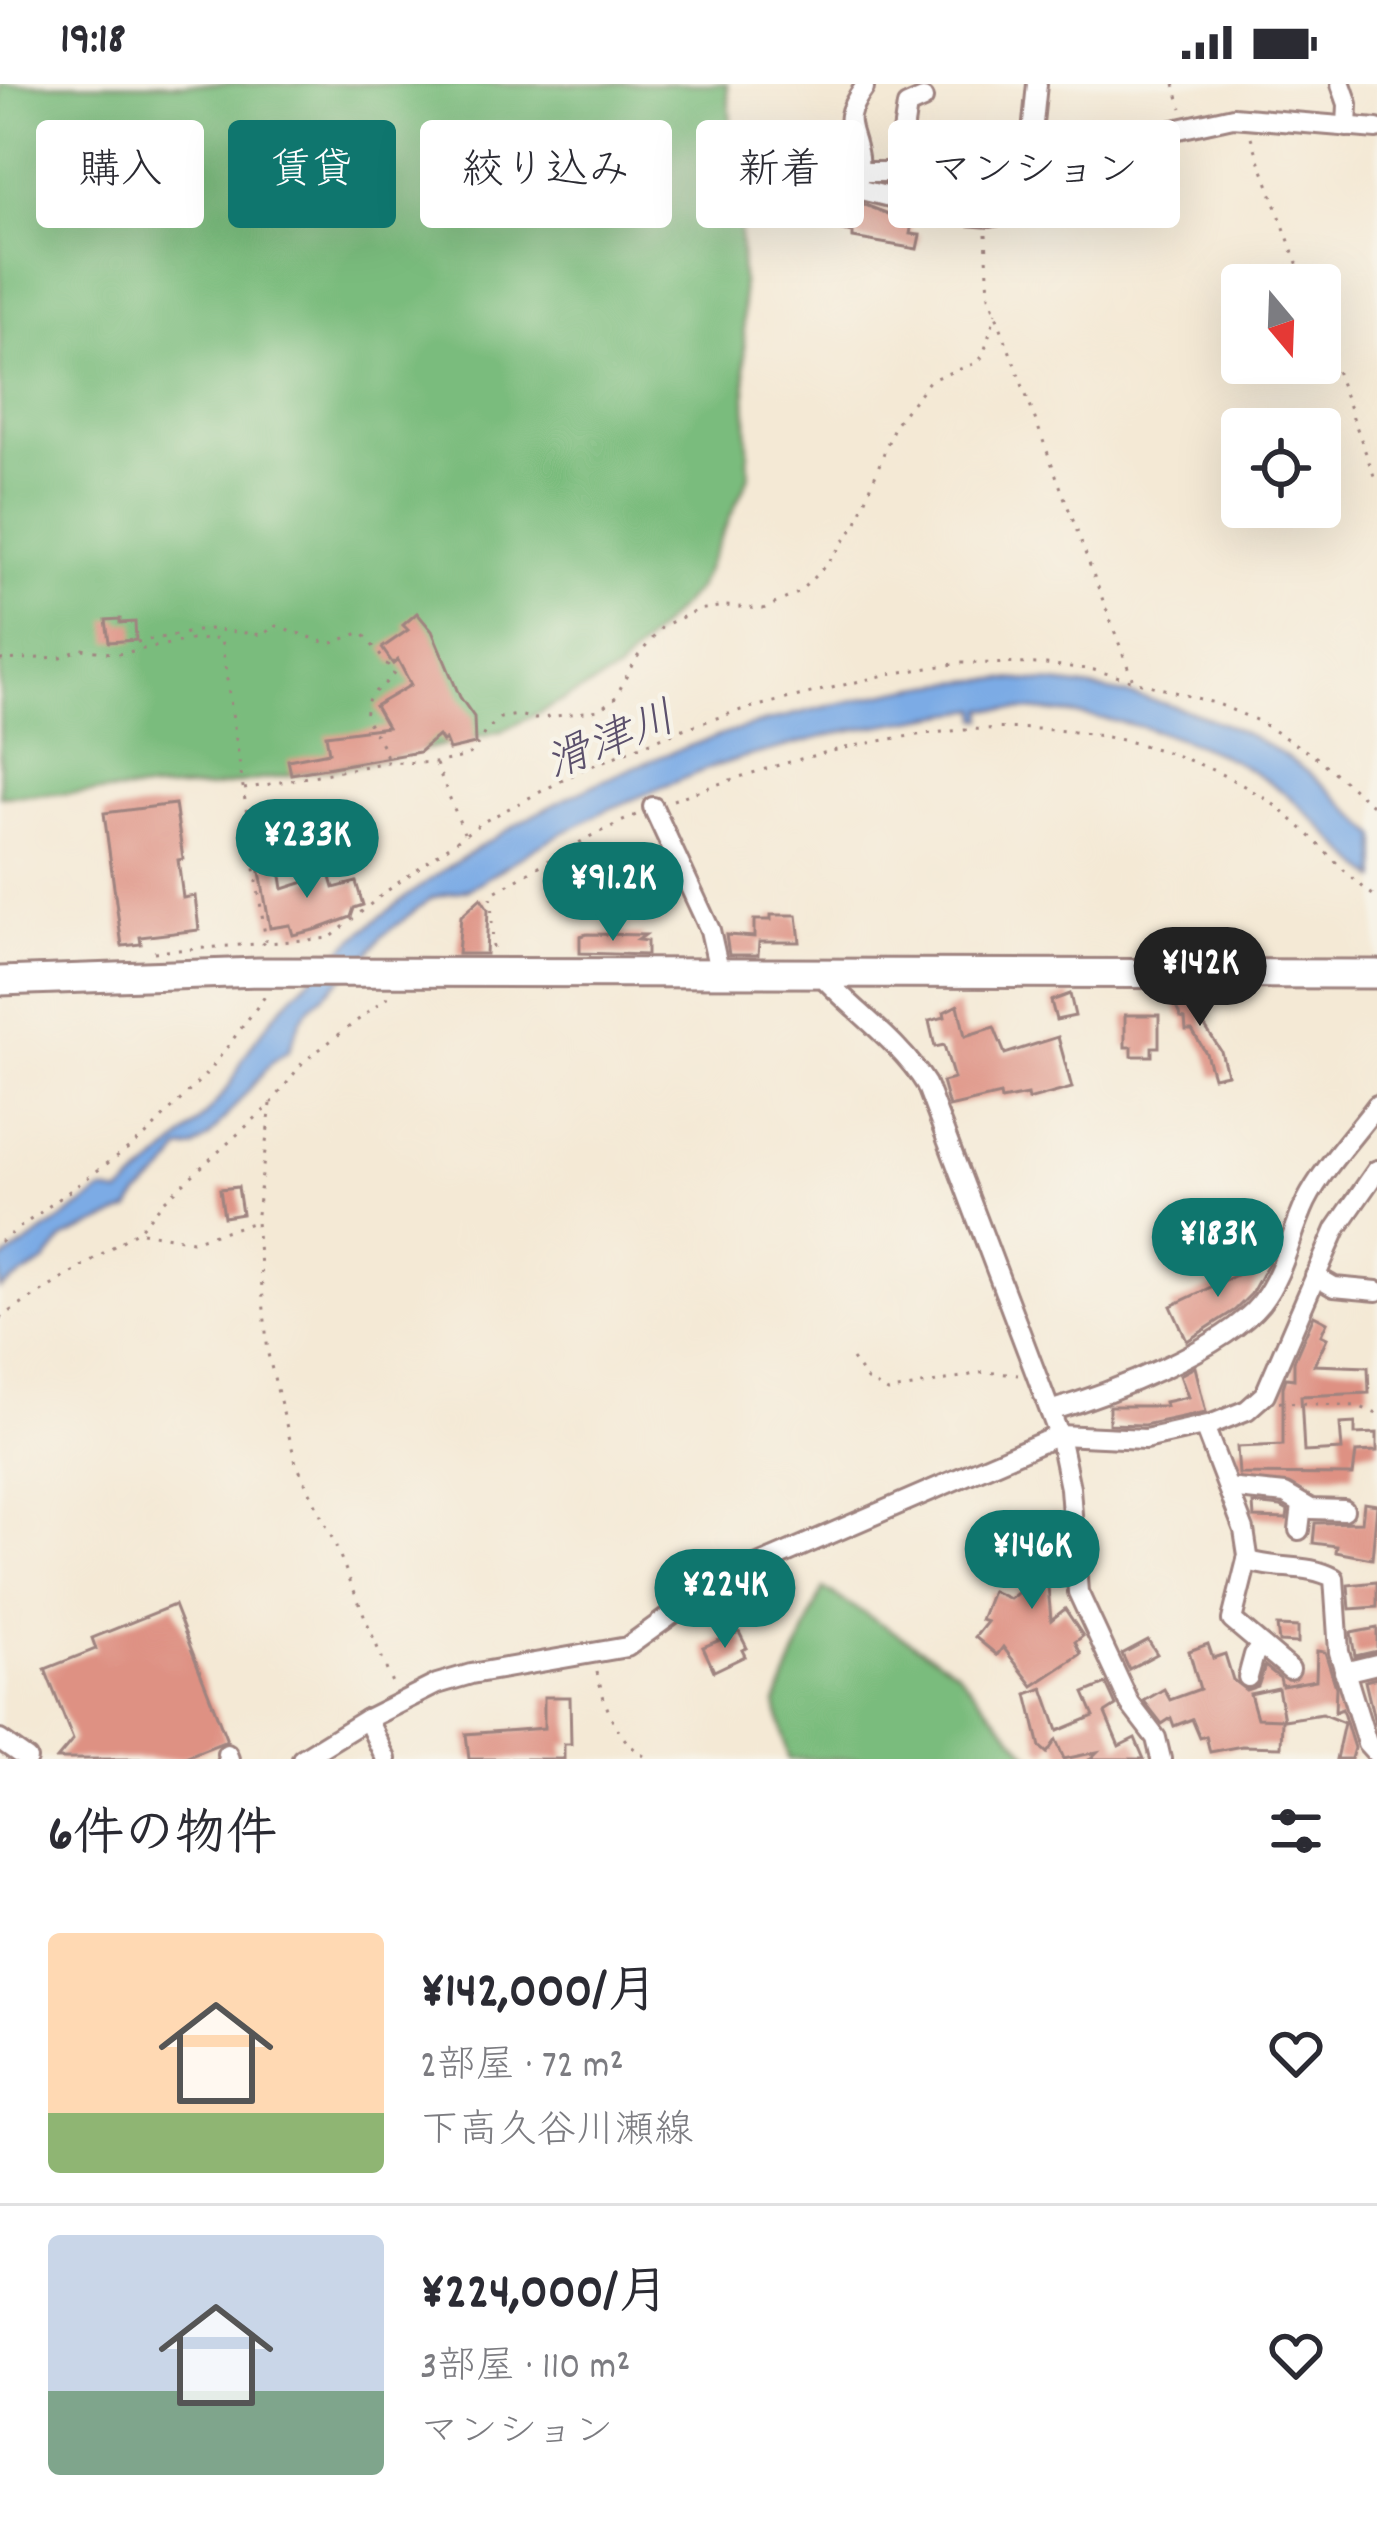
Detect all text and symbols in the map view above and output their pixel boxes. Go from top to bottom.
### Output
text: 19:18 [60,10,126,74]
chip: 購入 [36,120,204,228]
chip: 賃貸 [228,120,396,228]
chip: 絞り込み [420,120,672,228]
chip: 新着 [696,120,864,228]
chip: マンション [888,120,1180,228]
north arrow [1221,264,1341,384]
map controls [1221,264,1341,528]
button: locate [1221,408,1341,528]
water label: 滑津川 [537,689,687,799]
pin: ¥233K [223,799,391,901]
text: ¥233K [263,810,351,865]
pin: ¥91.2K [515,842,711,944]
text: ¥91.2K [570,853,656,908]
pin: ¥142K [1116,927,1284,1029]
text: ¥142K [1161,938,1239,993]
pin: ¥183K [1134,1198,1302,1300]
text: ¥183K [1179,1209,1257,1264]
pin: ¥146K [948,1510,1116,1612]
text: ¥146K [992,1521,1072,1576]
pin: ¥224K [641,1549,809,1651]
text: ¥224K [681,1560,769,1615]
icon: filters [1263,1798,1329,1864]
text: 6件の物件 [48,1802,277,1874]
text: ¥142,000/月 [420,1959,658,2031]
icon: home [144,1981,288,2125]
icon: heart [1263,2020,1329,2086]
text: 2部屋 · 72 m² [420,2041,624,2096]
text: 下高久谷川瀬線 [420,2106,693,2161]
text: ¥224,000/月 [420,2260,669,2332]
icon: home [144,2283,288,2427]
icon: heart [1263,2322,1329,2388]
text: 3部屋 · 110 m² [420,2342,630,2397]
text: マンション [420,2407,613,2462]

